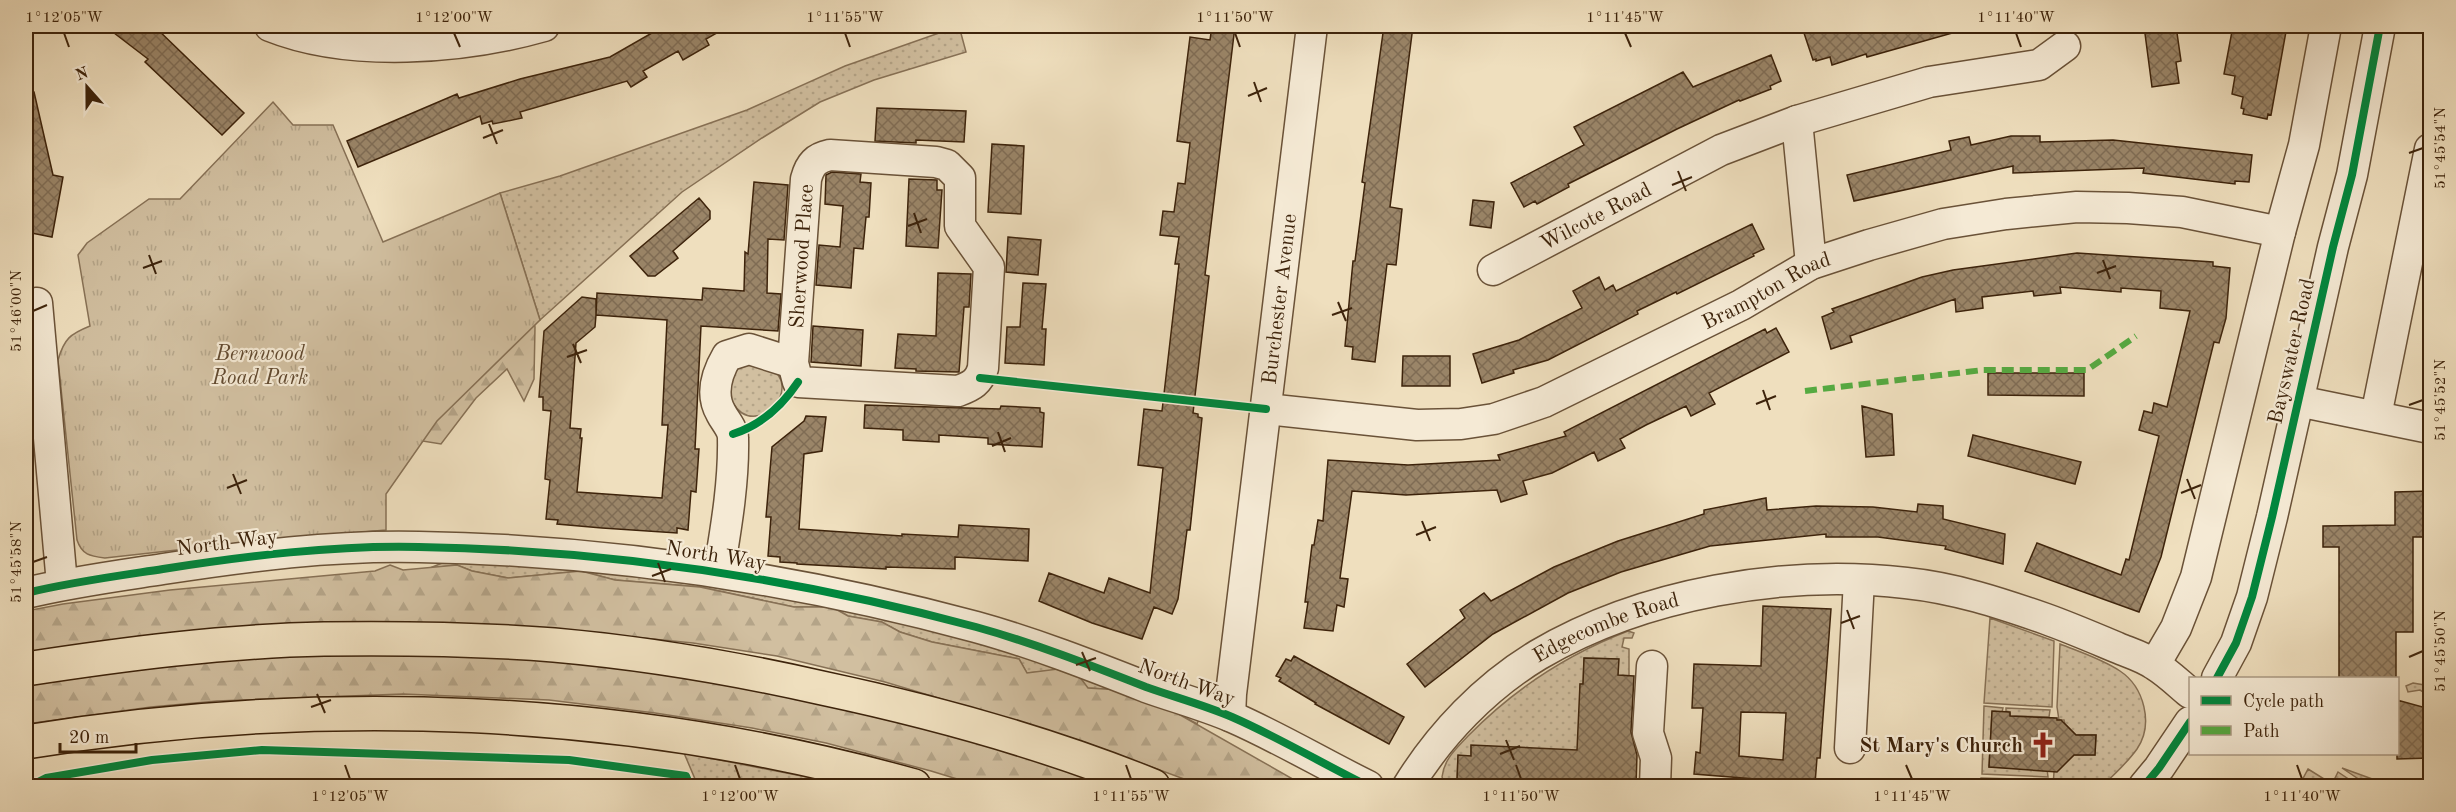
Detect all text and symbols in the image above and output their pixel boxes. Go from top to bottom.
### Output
text: 1°12'05"W [25,11,103,26]
text: 1°12'00"W [415,11,493,26]
text: 1°11'55"W [806,11,884,26]
text: 1°11'50"W [1196,11,1274,26]
text: 1°11'45"W [1586,11,1664,26]
text: 1°11'40"W [1977,11,2055,26]
north arrow [57,57,117,117]
text: N [74,65,92,85]
text: 51°45'54"N [2434,107,2449,189]
street label: Wilcote Road [1537,180,1655,255]
street label: Sherwood Place [787,183,818,329]
street label: Burchester Avenue [1260,212,1301,386]
street label: Brampton Road [1699,249,1833,334]
text: 51°46'00"N [10,270,25,352]
street label: Bayswater Road [2265,276,2319,426]
park label: Bernwood Road Park [211,344,308,389]
text: 51°45'52"N [2434,359,2449,441]
text: 51°45'58"N [10,521,25,603]
street label: North Way [175,527,279,560]
street label: North Way [664,538,768,575]
street label: Edgecombe Road [1530,590,1681,667]
text: 51°45'50"N [2434,610,2449,692]
street label: North Way [1135,656,1238,711]
legend [2189,677,2399,755]
text: Cycle path [2243,693,2324,711]
scale bar [60,716,136,754]
text: Path [2243,723,2280,741]
text: 20 m [69,729,109,747]
church icon: St Mary's Church [2028,730,2058,760]
place label: St Mary's Church [1859,736,2023,757]
text: 1°12'05"W [311,790,389,805]
text: 1°12'00"W [701,790,779,805]
text: 1°11'55"W [1092,790,1170,805]
text: 1°11'50"W [1482,790,1560,805]
text: 1°11'45"W [1873,790,1951,805]
text: 1°11'40"W [2263,790,2341,805]

